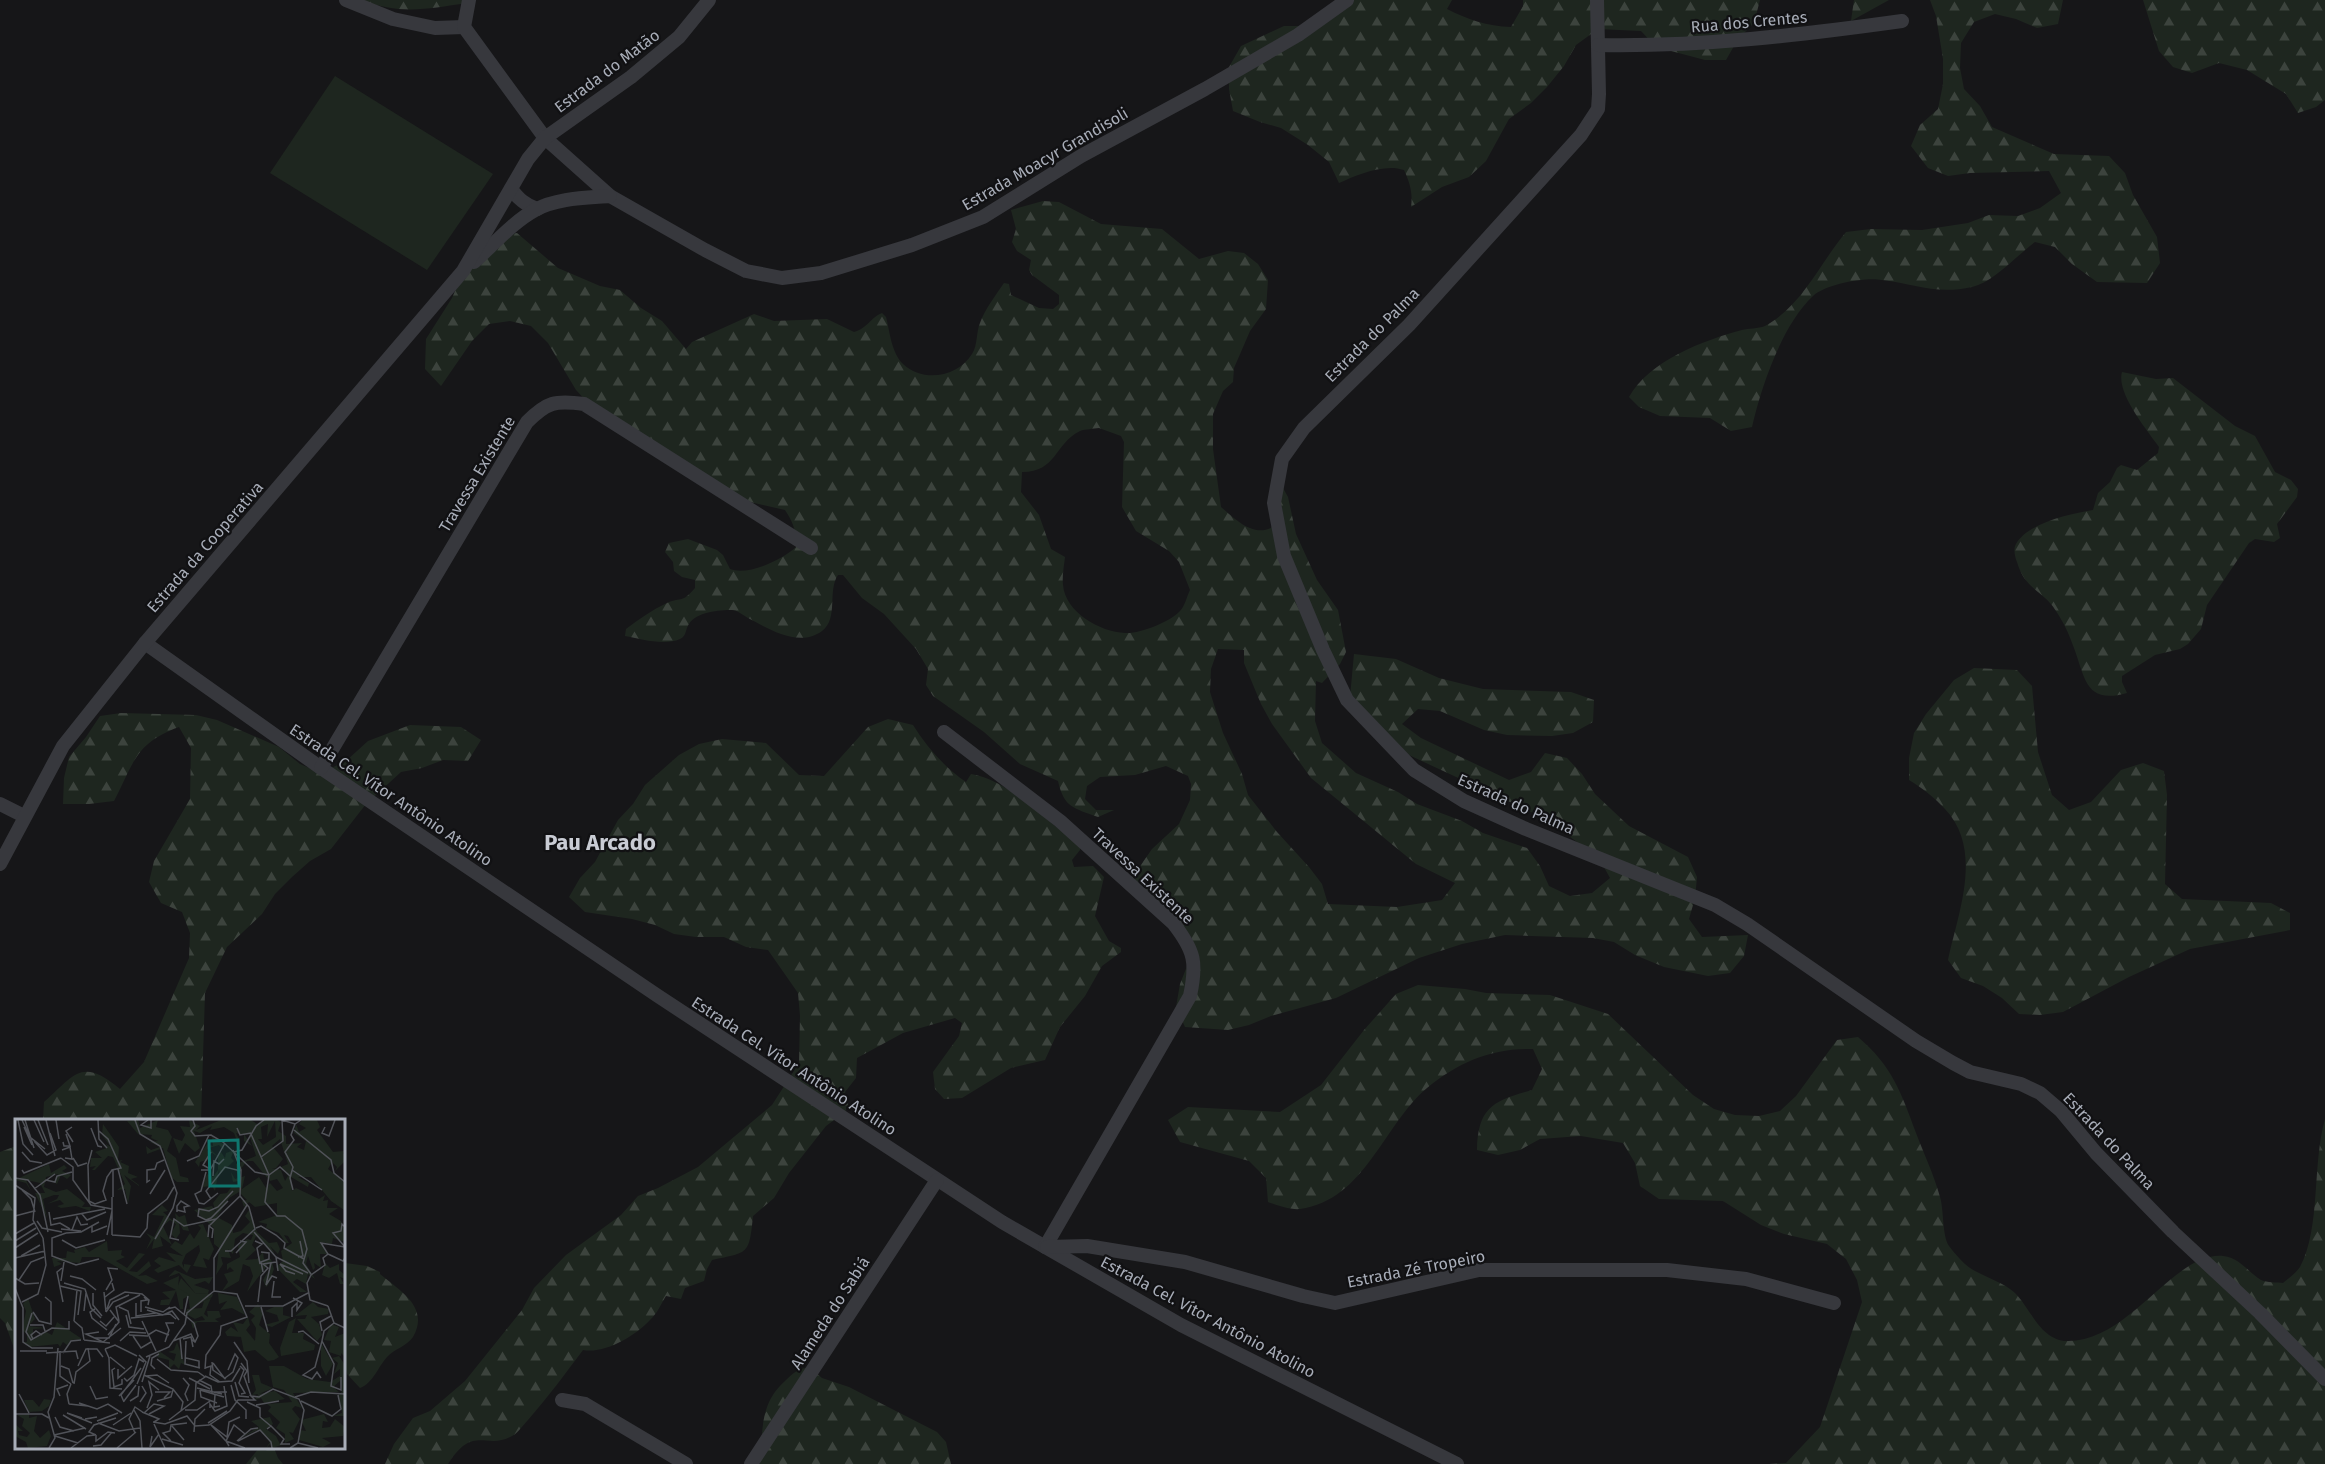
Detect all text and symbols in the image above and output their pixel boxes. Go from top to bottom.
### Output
street label: Rua dos Crentes [1690,7,1808,37]
street label: Estrada do Matão [551,25,663,117]
street label: Estrada Moacyr Grandisoli [959,104,1131,214]
street label: Estrada do Palma [1321,284,1423,386]
street label: Travessa Existente [435,412,519,536]
street label: Estrada da Cooperativa [143,478,267,616]
street label: Estrada Cel. Vítor Antônio Atolino [286,720,496,870]
street label: Estrada do Palma [1455,770,1577,838]
street label: Travessa Existente [1088,824,1198,928]
district label: Pau Arcado [544,829,656,856]
street label: Estrada Cel. Vítor Antônio Atolino [688,993,900,1139]
street label: Estrada do Palma [2059,1089,2159,1193]
inset map [15,1119,345,1449]
street label: Estrada Zé Tropeiro [1345,1246,1487,1292]
street label: Estrada Cel. Vítor Antônio Atolino [1097,1252,1319,1382]
street label: Alameda do Sabiá [786,1253,874,1373]

